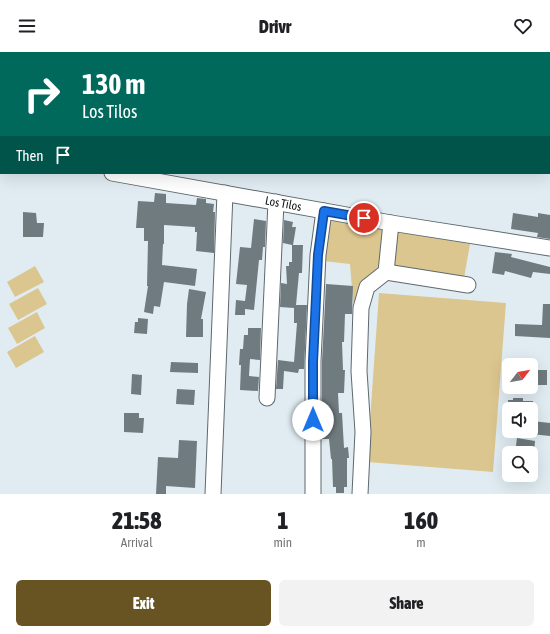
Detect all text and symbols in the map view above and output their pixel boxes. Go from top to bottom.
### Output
icon: menu [16,15,38,37]
icon: heart [512,15,534,37]
text: Drivr [259,16,291,37]
icon: right [16,68,68,120]
text: 130 m [82,68,145,100]
text: Los Tilos [82,101,137,122]
icon: arrive [52,144,74,166]
text: Then [16,147,44,164]
street label: Los Tilos [264,194,303,214]
pin [347,201,381,235]
icon: arrive [353,207,375,229]
north arrow [502,358,538,394]
map controls [502,358,538,482]
position arrow [292,399,334,441]
button: sound [502,402,538,438]
button: search [502,446,538,482]
text: 21:58 [112,507,161,534]
text: 1 [277,507,288,534]
text: 160 [404,507,438,534]
text: Arrival [121,535,153,550]
text: min [273,535,292,550]
text: m [416,535,426,550]
button: Exit [16,580,271,626]
button: Share [279,580,534,626]

